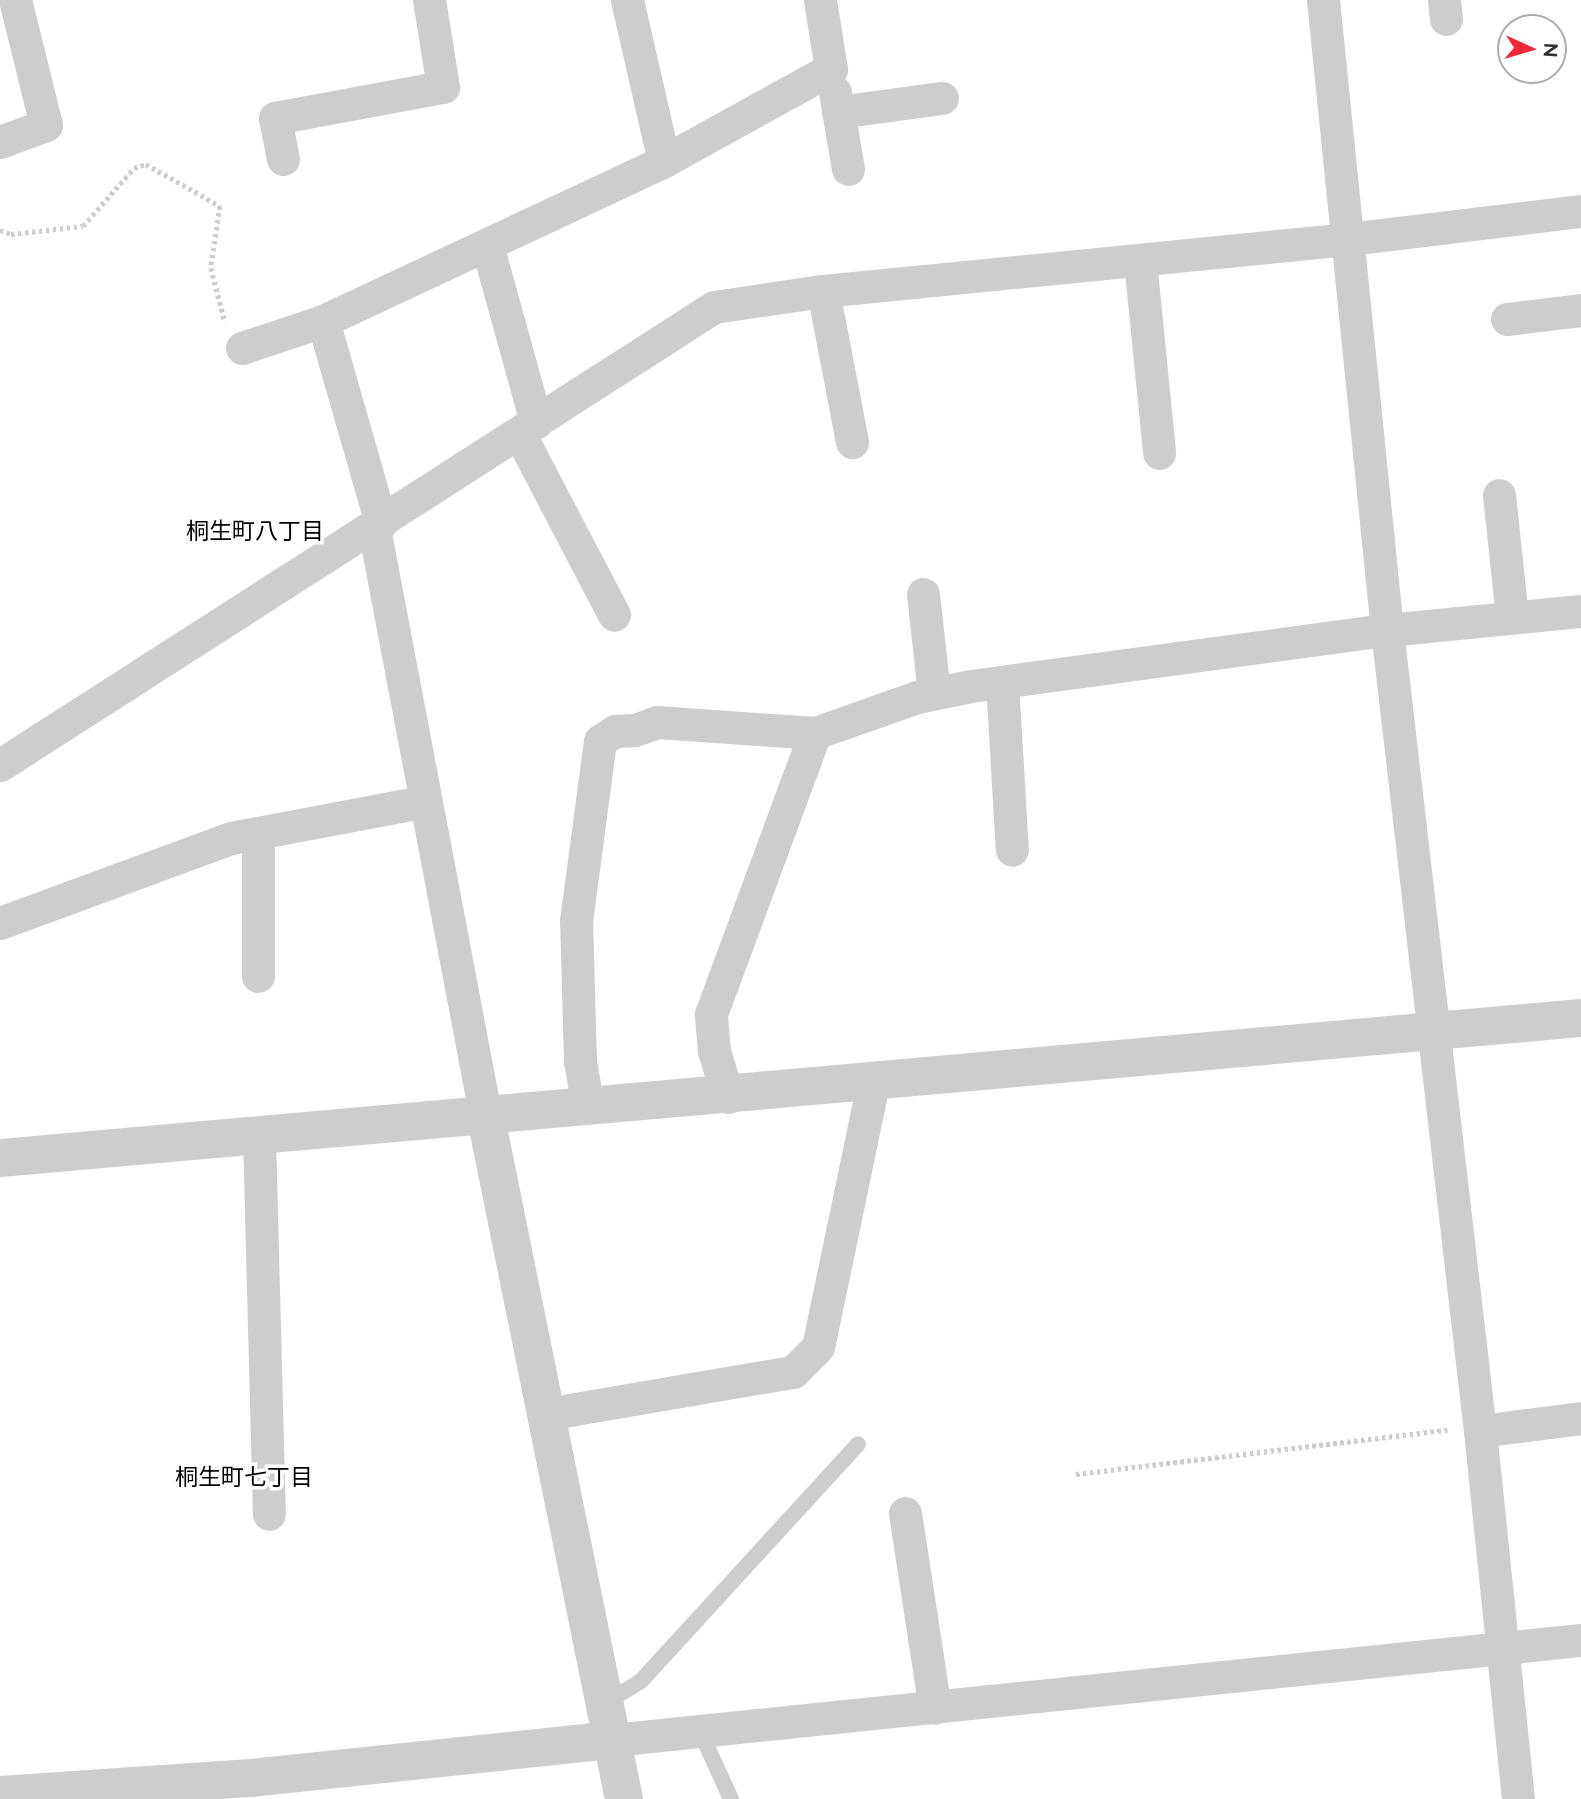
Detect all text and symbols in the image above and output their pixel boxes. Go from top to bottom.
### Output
north arrow [1497,14,1567,84]
text: N [1539,42,1562,58]
district label: 桐生町八丁目 [186,517,324,545]
district label: 桐生町七丁目 [175,1463,313,1491]

